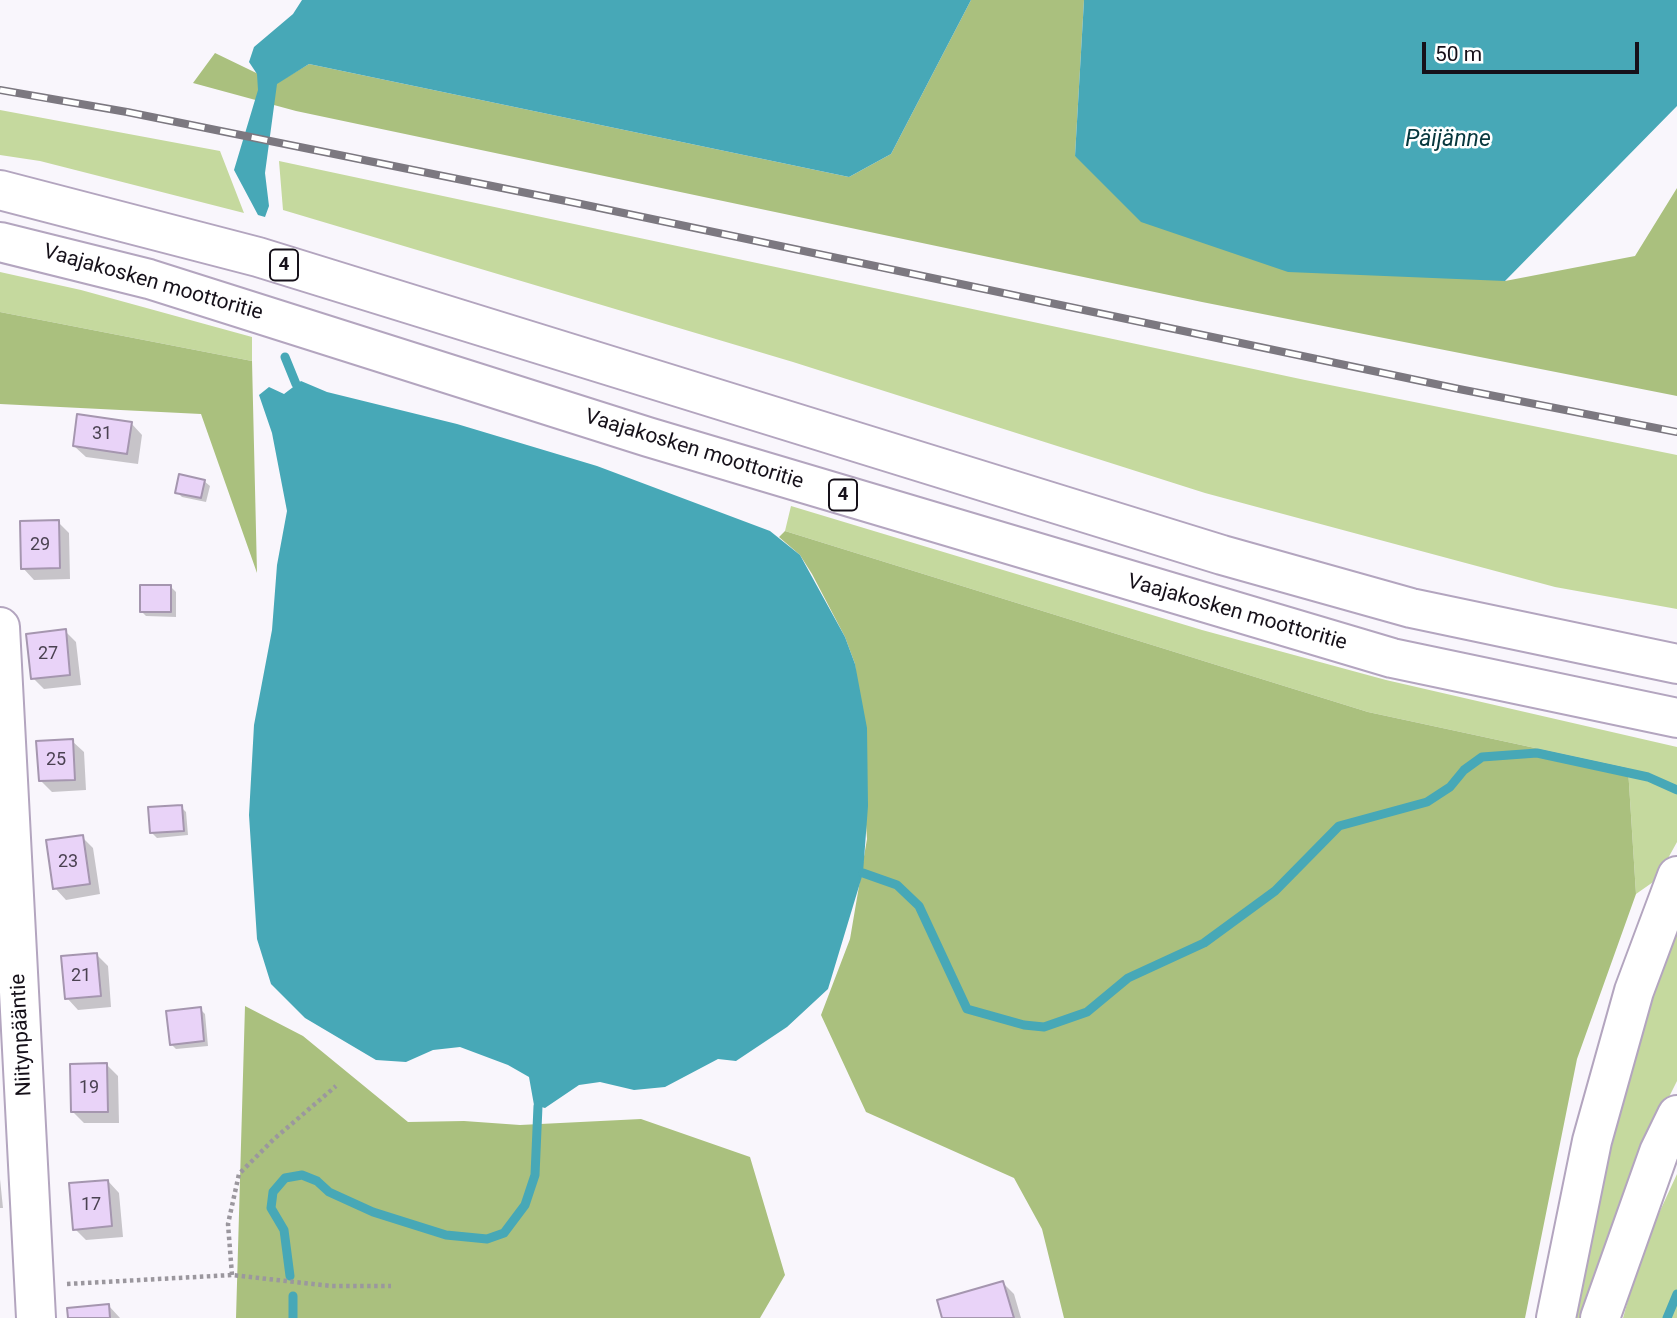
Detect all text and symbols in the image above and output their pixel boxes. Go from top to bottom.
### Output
scale bar [1425,28,1642,72]
text: 50 m [1435,42,1482,66]
water label: Päijänne [1405,126,1491,154]
street label: Vaajakosken moottoritie [40,240,266,326]
road number: 4 [270,249,298,280]
street label: Vaajakosken moottoritie [582,405,806,495]
house number: 31 [92,423,112,445]
road number: 4 [829,480,857,510]
house number: 29 [30,534,50,556]
street label: Vaajakosken moottoritie [1124,570,1350,656]
house number: 27 [38,643,58,665]
house number: 25 [46,749,66,771]
house number: 23 [58,851,78,873]
house number: 21 [71,965,91,987]
street label: Niitynpääntie [6,973,38,1097]
house number: 19 [79,1077,99,1099]
house number: 17 [81,1194,101,1216]

